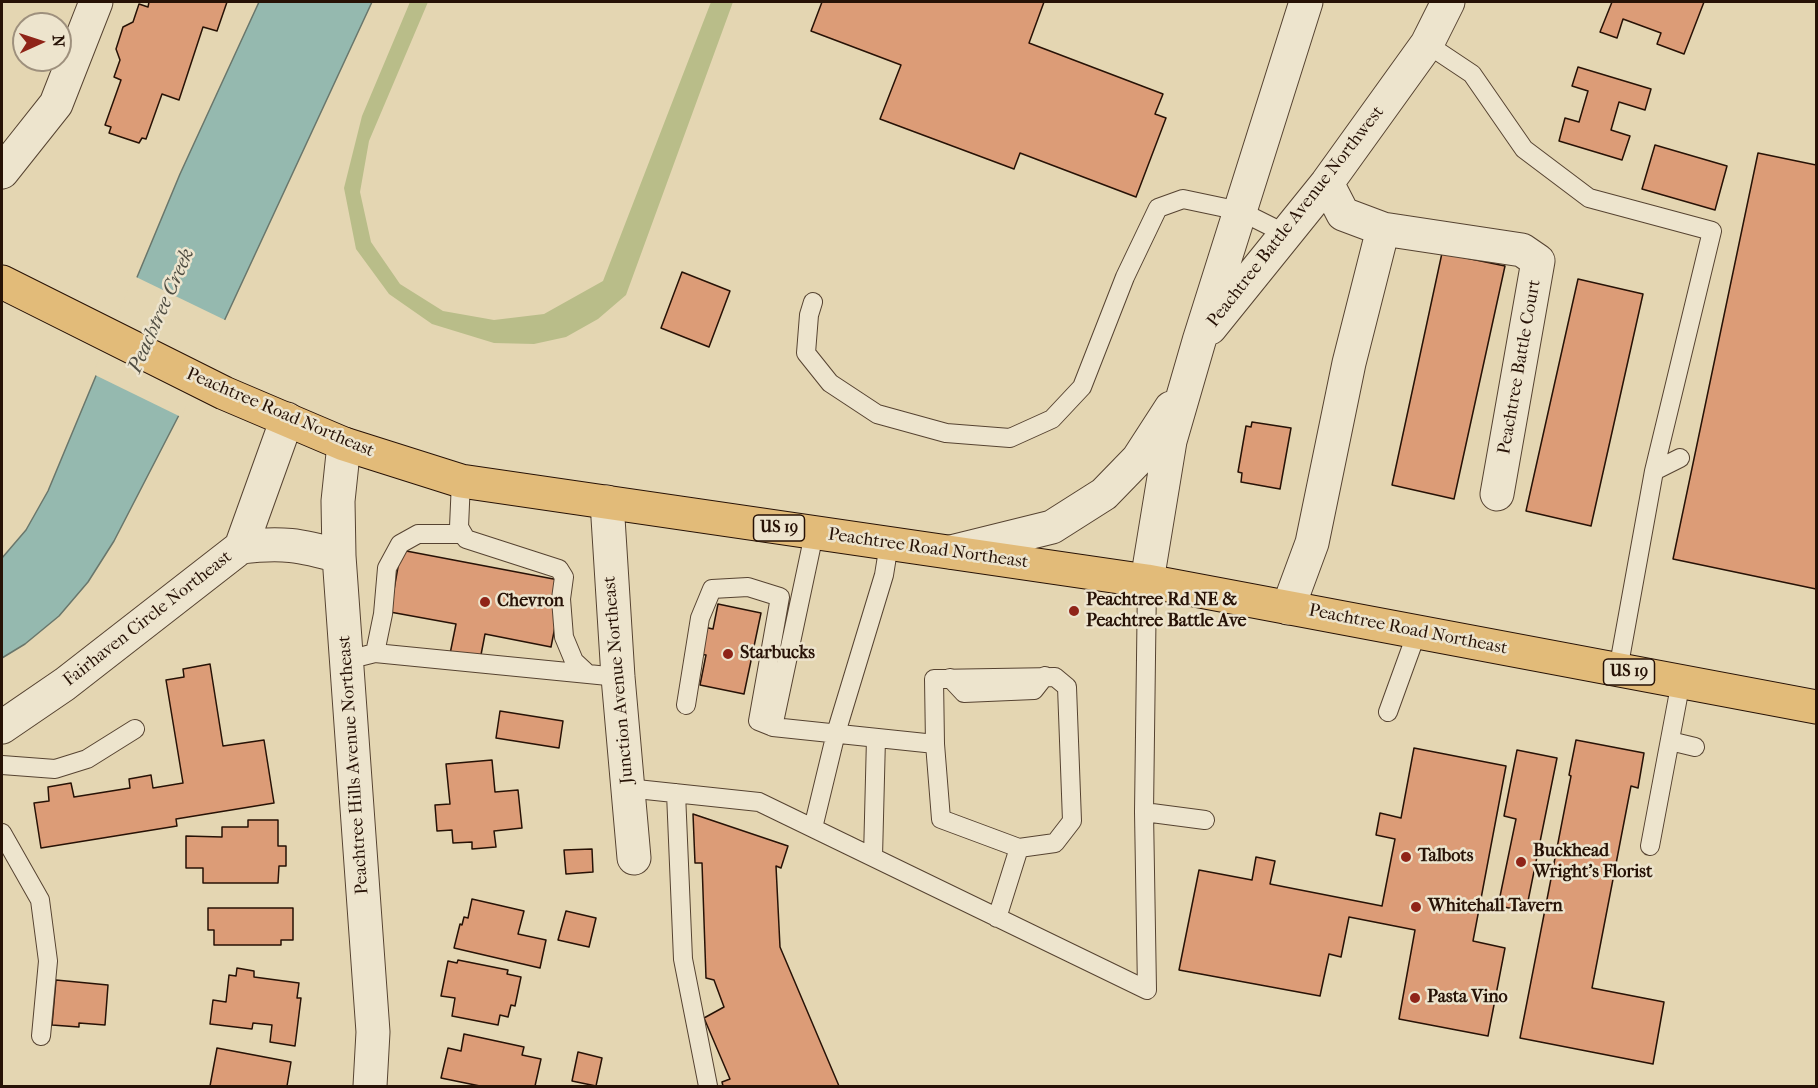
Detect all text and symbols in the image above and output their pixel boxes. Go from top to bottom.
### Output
north arrow [12,12,72,72]
text: N [49,35,68,48]
street label: Peachtree Battle Avenue Northwest [1203,102,1389,332]
water label: Peachtree Creek [124,245,200,377]
street label: Peachtree Battle Court [1494,278,1546,456]
street label: Peachtree Road Northeast [183,364,377,462]
road number: US 19 [754,515,804,541]
street label: Peachtree Road Northeast [827,524,1029,574]
street label: Fairhaven Circle Northeast [59,546,237,692]
street label: Junction Avenue Northeast [599,575,639,785]
place label: Peachtree Rd NE & Peachtree Battle Ave [1086,590,1246,632]
place label: Chevron [497,591,564,613]
marker: Chevron [478,595,492,609]
street label: Peachtree Road Northeast [1307,600,1509,660]
marker: Peachtree Rd NE & Peachtree Battle Ave [1067,604,1081,618]
street label: Peachtree Hills Avenue Northeast [334,635,374,895]
place label: Starbucks [740,643,815,665]
marker: Starbucks [721,647,735,661]
road number: US 19 [1604,659,1654,685]
place label: Buckhead Wright's Florist [1533,841,1652,884]
place label: Talbots [1418,846,1473,868]
marker: Talbots [1399,850,1413,864]
marker: Buckhead Wright's Florist [1514,855,1528,869]
place label: Whitehall Tavern [1428,896,1563,918]
marker: Whitehall Tavern [1409,900,1423,914]
place label: Pasta Vino [1427,987,1508,1009]
marker: Pasta Vino [1408,991,1422,1005]

